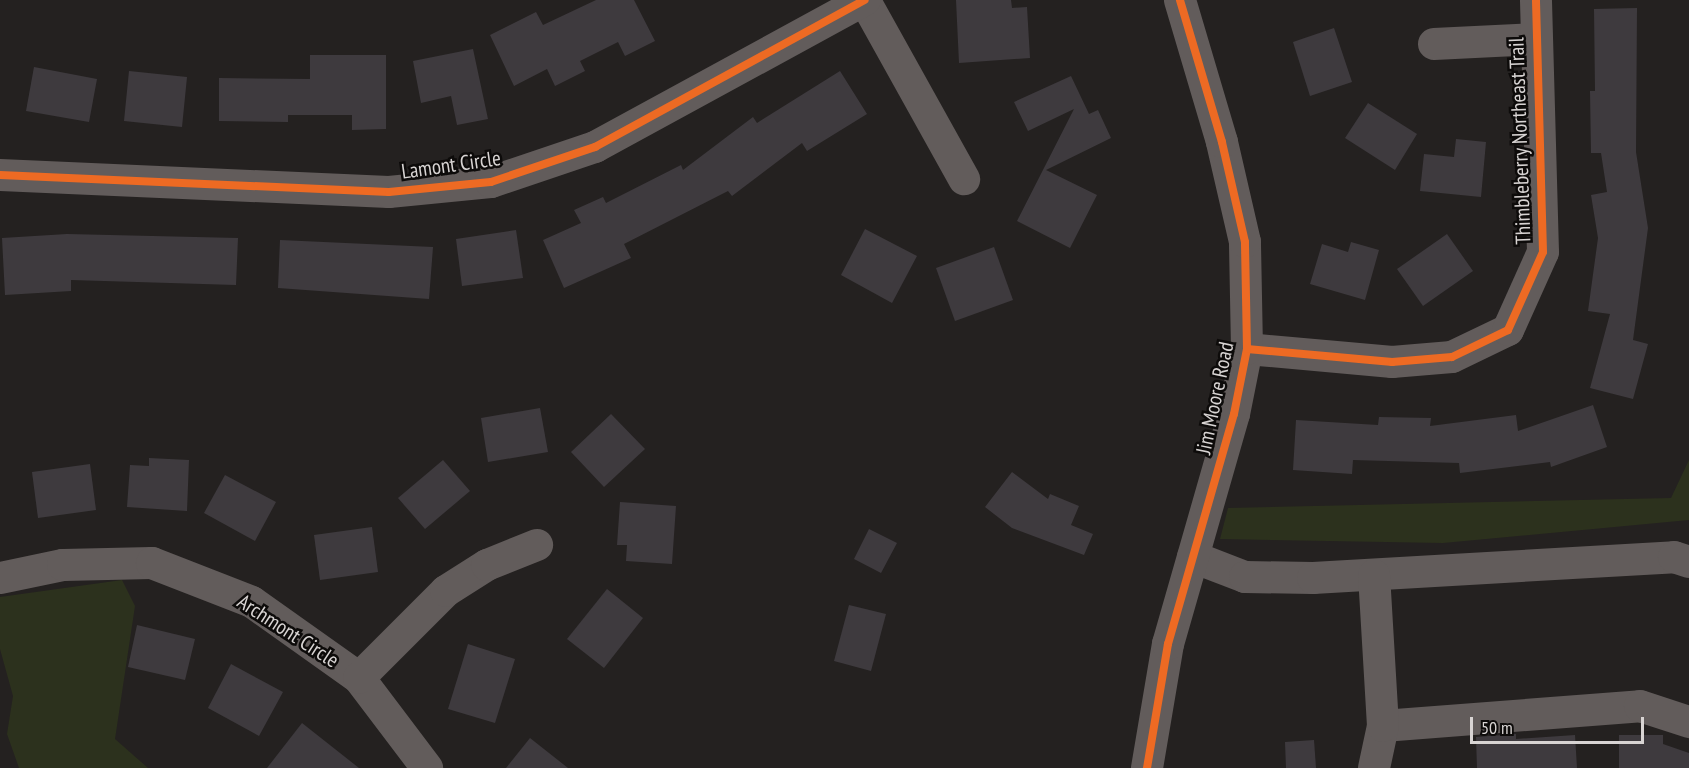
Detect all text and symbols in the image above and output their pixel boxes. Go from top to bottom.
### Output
street label: Thimbleberry Northeast Trail [1504,36,1536,246]
street label: Lamont Circle [400,146,502,184]
street label: Jim Moore Road [1191,340,1239,456]
street label: Archmont Circle [233,589,343,673]
scale bar [1473,705,1647,743]
text: 50 m [1481,716,1513,739]

